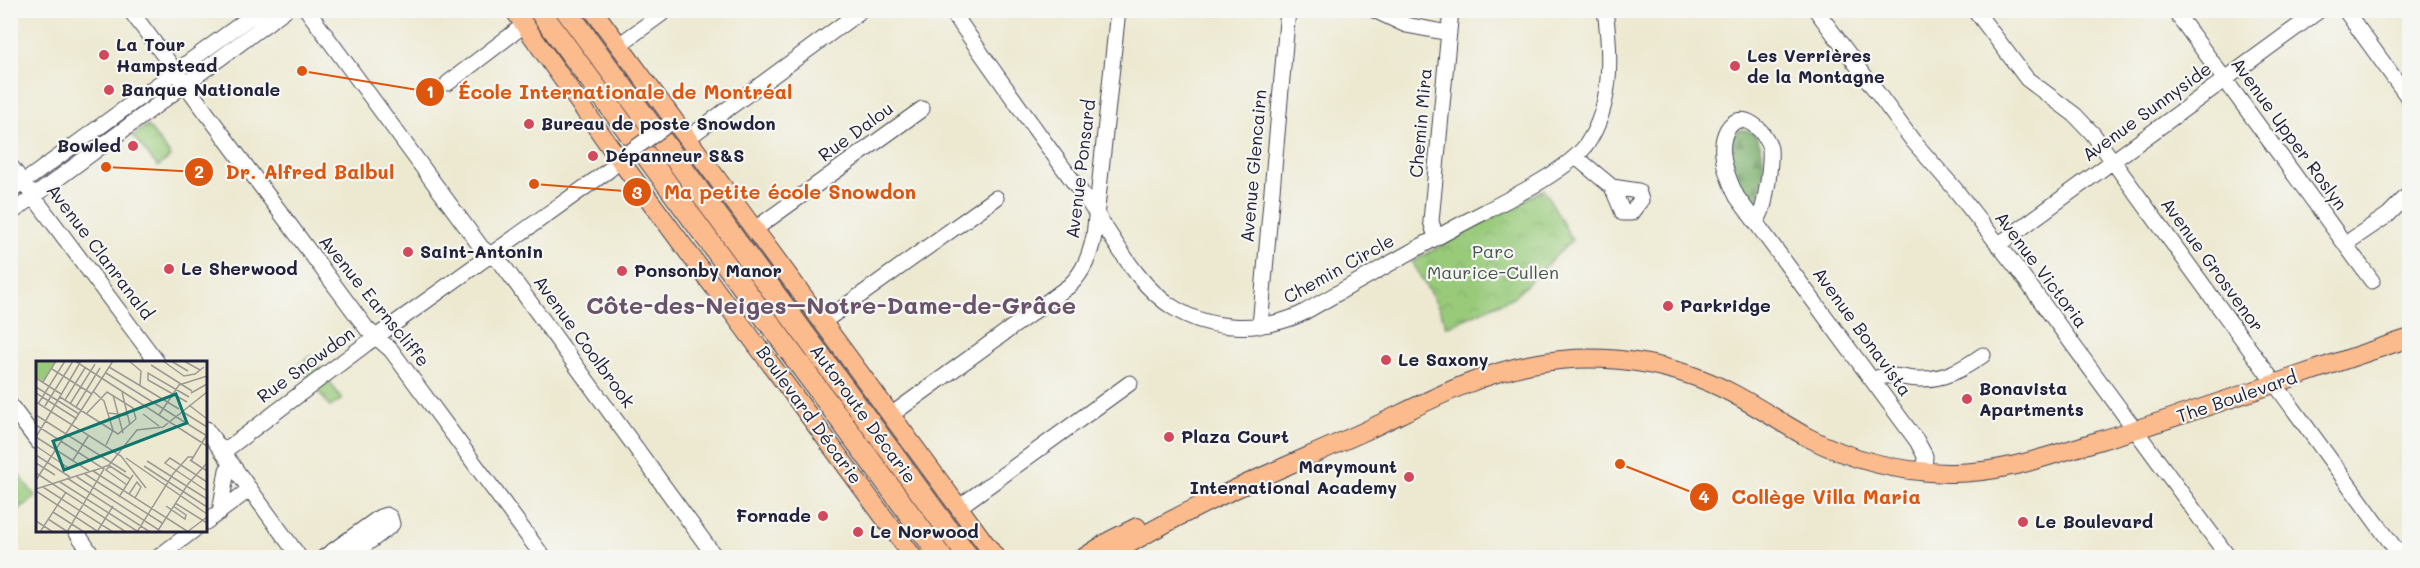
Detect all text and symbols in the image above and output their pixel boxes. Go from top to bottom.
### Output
place label: La Tour Hampstead [116,32,217,77]
place label: Les Verrières de la Montagne [1747,43,1885,88]
marker: La Tour Hampstead [97,48,111,62]
street label: Avenue Upper Roslyn [2226,52,2353,215]
street label: Avenue Sunnyside [2077,56,2216,166]
marker: Les Verrières de la Montagne [1728,59,1742,73]
street label: Chemin Mira [1403,67,1437,179]
callout: École Internationale de Montréal [415,73,804,111]
place label: Banque Nationale [121,77,281,101]
text: École Internationale de Montréal [458,78,792,104]
text: 1 [426,79,434,103]
marker: Banque Nationale [102,83,116,97]
street label: Avenue Glencairn [1234,88,1272,243]
street label: Rue Dalou [813,96,898,166]
street label: Avenue Ponsard [1060,98,1100,240]
place label: Bureau de poste Snowdon [541,111,776,135]
marker: Bureau de poste Snowdon [522,117,536,131]
place label: Bowled [57,133,121,157]
marker: Bowled [126,139,140,153]
place label: Dépanneur S&S [605,143,745,167]
marker: Dépanneur S&S [586,149,600,163]
callout: Dr. Alfred Balbul [184,153,407,191]
text: Dr. Alfred Balbul [226,158,394,184]
text: 2 [194,159,204,183]
callout: Ma petite école Snowdon [622,173,928,211]
text: Ma petite école Snowdon [664,178,916,204]
street label: Avenue Clanranald [42,179,160,324]
text: 3 [632,180,643,204]
street label: Avenue Grosvenor [2156,193,2270,336]
street label: Avenue Victoria [1990,206,2094,333]
street label: Chemin Circle [1279,228,1398,309]
street label: Avenue Earnscliffe [314,229,435,371]
place label: Saint-Antonin [420,239,543,263]
park label: Parc Maurice-Cullen [1427,239,1559,284]
marker: Saint-Antonin [401,245,415,259]
place label: Le Sherwood [181,256,298,280]
place label: Ponsonby Manor [634,258,782,282]
marker: Le Sherwood [162,262,176,276]
street label: Avenue Bonavista [1808,262,1918,401]
marker: Ponsonby Manor [615,264,629,278]
street label: Avenue Coolbrook [529,270,641,412]
district label: Côte-des-Neiges–Notre-Dame-de-Grâce [586,289,1076,320]
place label: Parkridge [1680,293,1771,317]
marker: Parkridge [1661,299,1675,313]
street label: Rue Snowdon [252,321,359,408]
street label: Autoroute Décarie [805,339,922,488]
street label: Boulevard Décarie [752,340,868,488]
place label: Le Saxony [1398,347,1489,371]
marker: Le Saxony [1379,353,1393,367]
inset map [36,361,207,532]
street label: The Boulevard [2173,364,2300,428]
place label: Bonavista Apartments [1979,376,2084,421]
marker: Bonavista Apartments [1960,392,1974,406]
place label: Plaza Court [1181,424,1289,448]
marker: Plaza Court [1162,430,1176,444]
place label: Marymount International Academy [1190,454,1397,499]
marker: Marymount International Academy [1402,470,1416,484]
callout: Collège Villa Maria [1689,478,1932,516]
text: Collège Villa Maria [1731,483,1921,509]
text: 4 [1698,484,1710,508]
place label: Fornade [736,503,811,527]
marker: Fornade [816,509,830,523]
place label: Le Boulevard [2035,509,2153,533]
marker: Le Boulevard [2016,515,2030,529]
place label: Le Norwood [870,519,979,543]
marker: Le Norwood [851,525,865,539]

